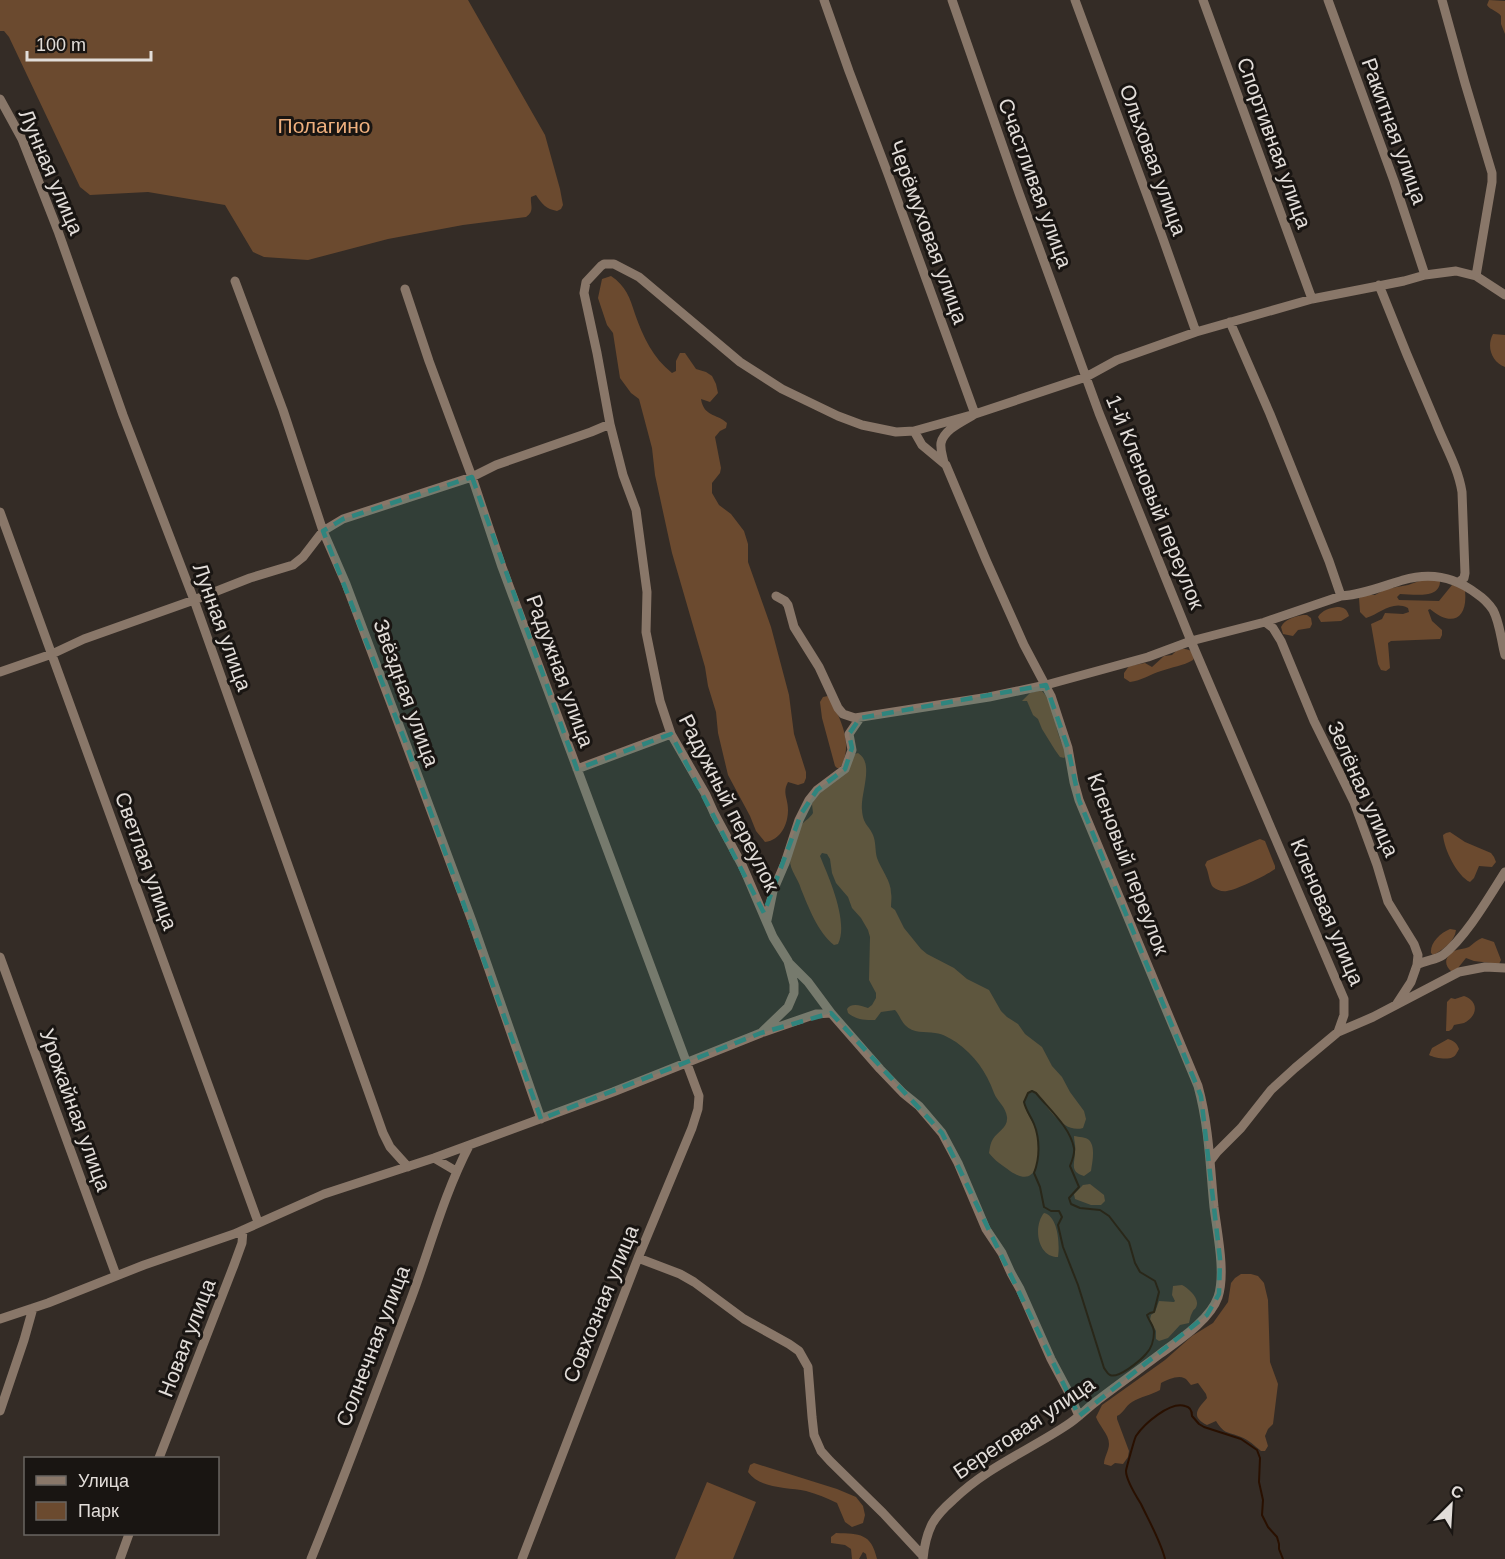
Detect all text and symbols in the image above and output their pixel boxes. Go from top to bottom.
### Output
scale bar [27,24,152,62]
text: 100 m [36,35,86,55]
street label: Спортивная улица [1233,54,1316,232]
street label: Ракитная улица [1357,55,1432,207]
street label: Ольховая улица [1116,81,1192,239]
street label: Счастливая улица [994,95,1077,271]
street label: Лунная улица [15,105,88,238]
park label: Полагино [278,114,370,137]
street label: Черёмуховая улица [885,137,973,327]
street label: 1-й Кленовый переулок [1102,391,1209,613]
street label: Лунная улица [189,560,256,694]
street label: Радужная улица [522,592,599,750]
street label: Звёздная улица [369,616,444,770]
street label: Радужный переулок [675,710,785,896]
street label: Зелёная улица [1323,718,1404,860]
street label: Кленовый переулок [1083,770,1174,959]
street label: Светлая улица [111,789,182,933]
street label: Кленовая улица [1286,835,1369,989]
street label: Урожайная улица [35,1025,116,1194]
street label: Совхозная улица [558,1222,643,1386]
street label: Солнечная улица [331,1262,414,1429]
street label: Новая улица [154,1275,220,1400]
street label: Береговая улица [949,1372,1099,1483]
legend [24,1457,219,1535]
text: Улица [78,1471,130,1491]
north arrow [1421,1475,1481,1535]
text: С [1448,1482,1466,1502]
text: Парк [78,1501,119,1521]

